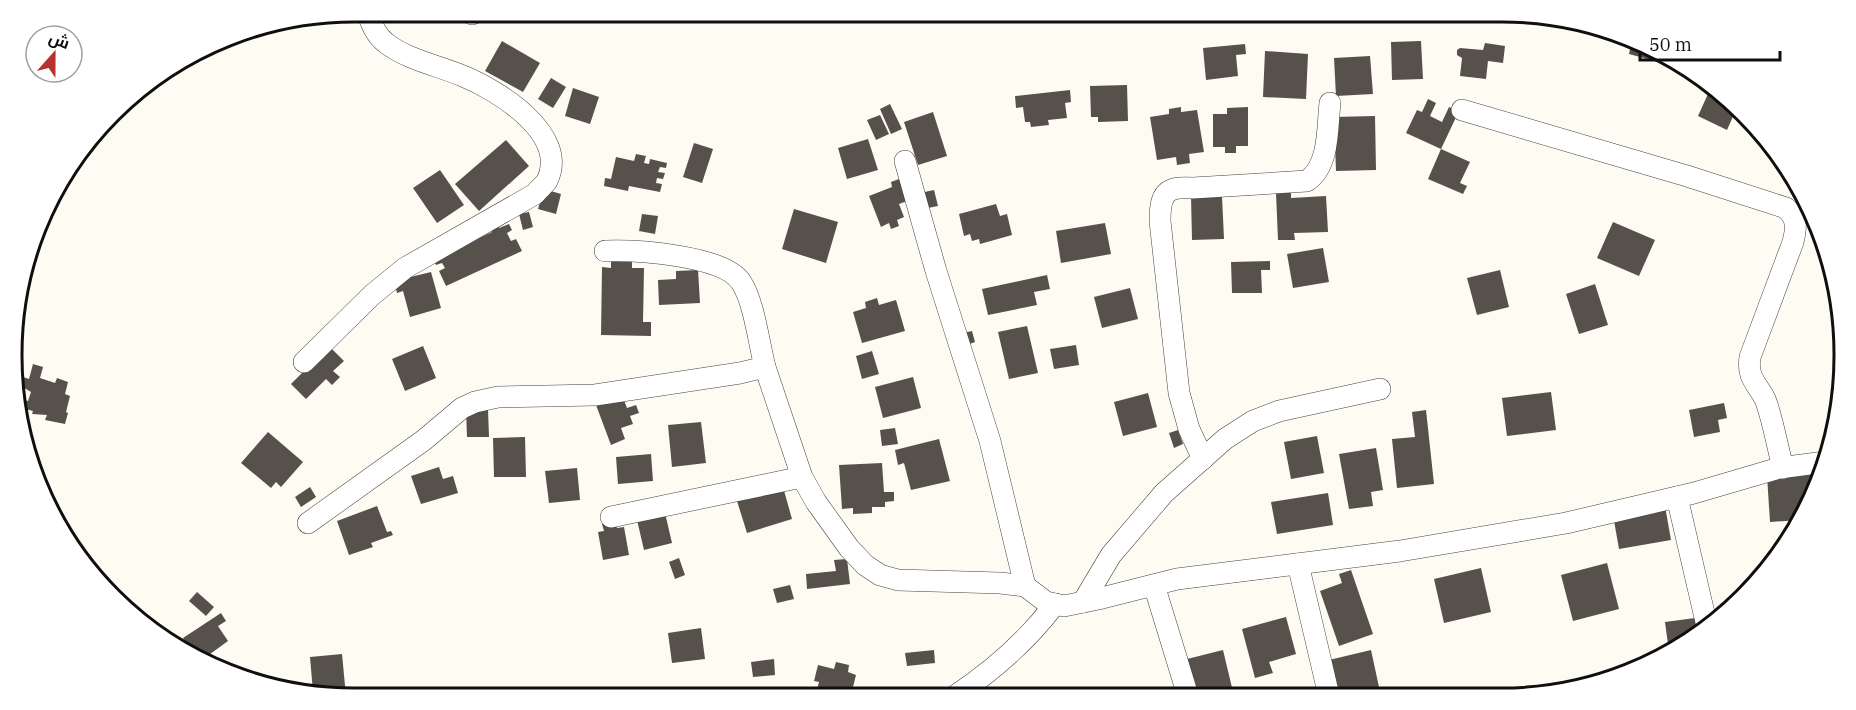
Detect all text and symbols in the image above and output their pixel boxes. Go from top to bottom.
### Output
north arrow [24,24,84,84]
scale bar [1640,24,1780,62]
text: ش [46,27,73,53]
text: 50 m [1649,33,1692,56]

